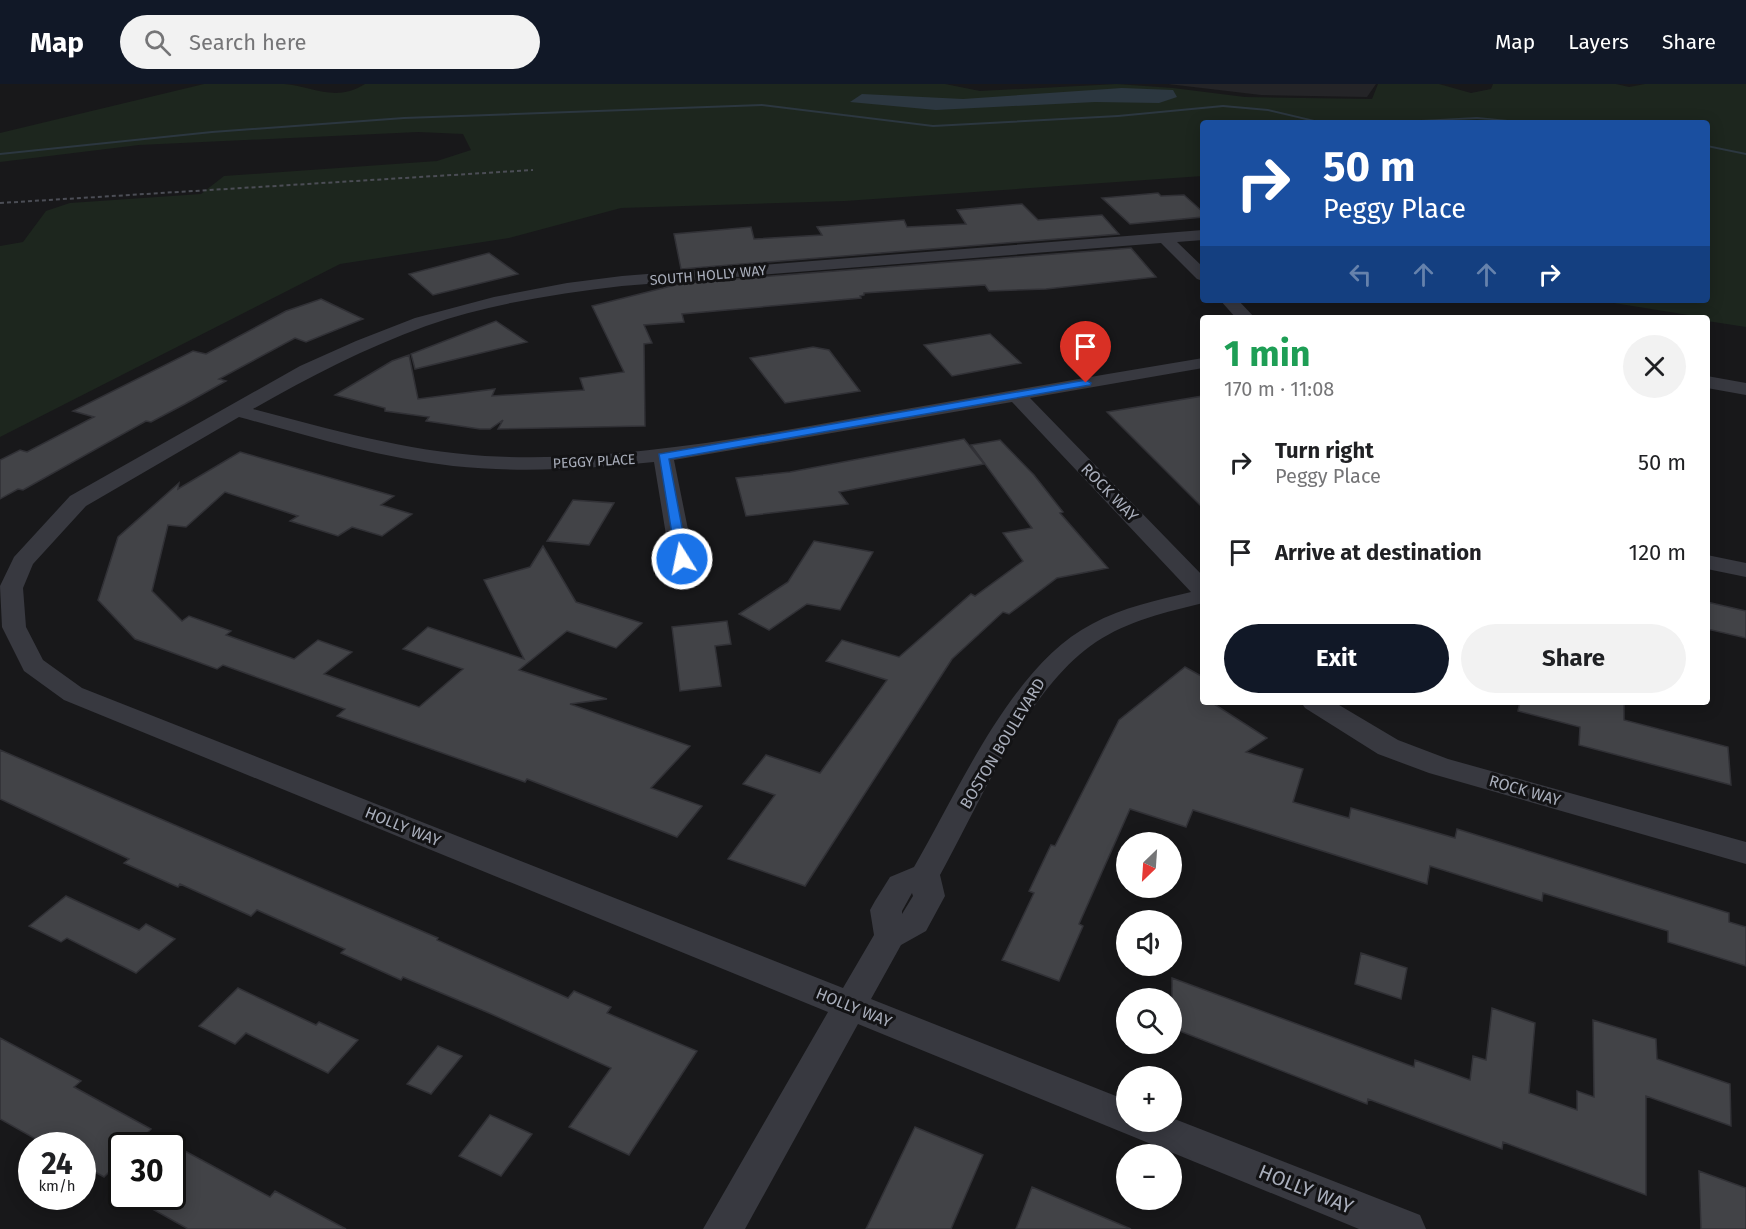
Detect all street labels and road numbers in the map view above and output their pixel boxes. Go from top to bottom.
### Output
street label: SOUTH HOLLY WAY [649,262,767,289]
street label: PEGGY PLACE [552,451,636,472]
street label: ROCK WAY [1077,459,1142,526]
street label: BOSTON BOULEVARD [956,675,1049,812]
street label: ROCK WAY [1487,771,1563,810]
street label: HOLLY WAY [362,803,444,850]
street label: HOLLY WAY [813,984,895,1031]
street label: HOLLY WAY [1255,1159,1357,1219]

